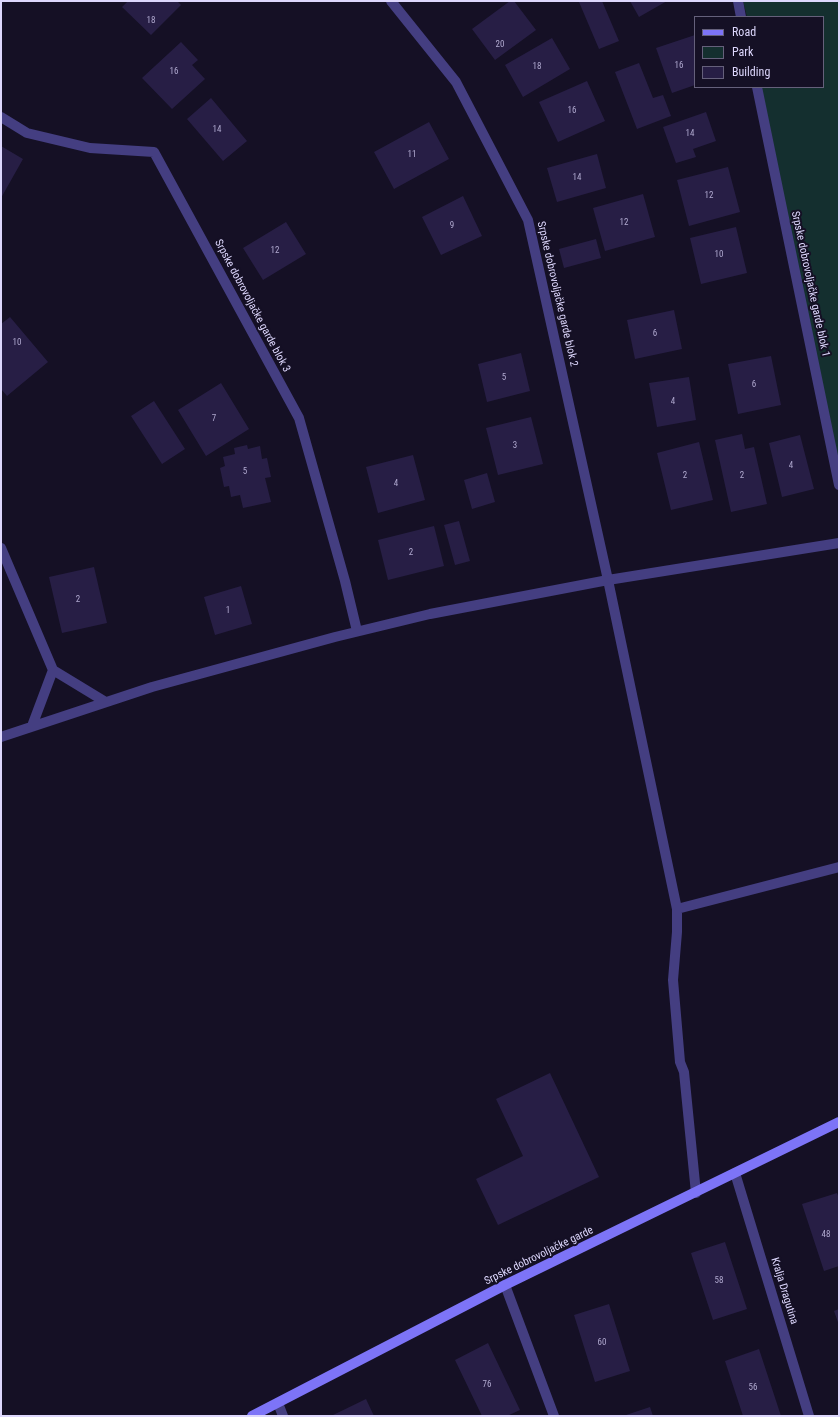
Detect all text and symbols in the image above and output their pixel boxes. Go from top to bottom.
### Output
house number: 18 [147,16,155,26]
legend [694,16,824,88]
text: Road [732,25,756,39]
house number: 20 [496,40,504,50]
text: Park [732,45,753,59]
house number: 16 [675,61,683,71]
house number: 18 [533,62,541,72]
text: Building [732,65,770,79]
house number: 16 [170,67,178,77]
house number: 16 [568,106,576,116]
house number: 14 [213,125,221,135]
house number: 14 [686,129,694,139]
house number: 11 [408,150,416,160]
house number: 14 [573,173,581,183]
house number: 12 [705,191,713,201]
street label: Srpske dobrovoljačke garde blok 1 [788,210,832,358]
house number: 12 [620,218,628,228]
street label: Srpske dobrovoljačke garde blok 2 [534,220,580,368]
house number: 9 [450,221,454,231]
street label: Srpske dobrovoljačke garde blok 3 [211,237,293,375]
house number: 12 [271,246,279,256]
house number: 10 [715,250,723,260]
house number: 6 [653,329,657,339]
house number: 10 [13,338,21,348]
house number: 5 [502,373,506,383]
house number: 6 [752,380,756,390]
house number: 4 [671,397,675,407]
house number: 7 [212,414,216,424]
house number: 3 [513,441,517,451]
house number: 4 [789,461,793,471]
house number: 5 [243,467,247,477]
house number: 2 [683,471,687,481]
house number: 2 [740,471,744,481]
house number: 4 [394,479,398,489]
house number: 2 [409,548,413,558]
house number: 2 [76,595,80,605]
house number: 1 [226,606,230,616]
street label: Srpske dobrovoljačke garde [482,1224,596,1288]
house number: 48 [822,1230,830,1240]
street label: Kralja Dragutina [768,1256,800,1326]
house number: 58 [715,1276,723,1286]
house number: 60 [598,1338,606,1348]
house number: 76 [483,1380,491,1390]
house number: 56 [749,1383,757,1393]

